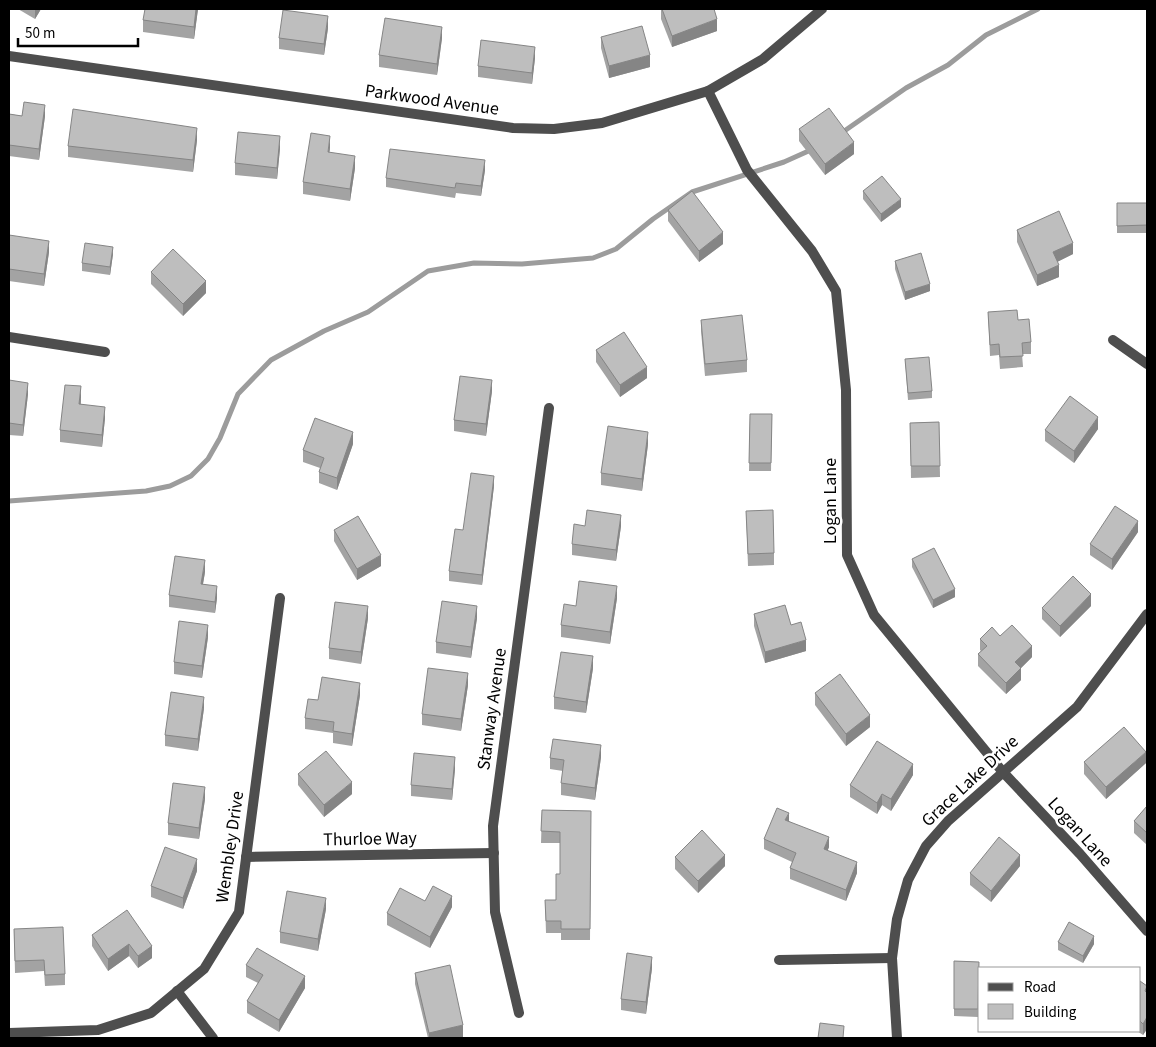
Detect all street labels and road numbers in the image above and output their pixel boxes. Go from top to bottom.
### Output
street label: Parkwood Avenue [363,78,501,122]
street label: Logan Lane [818,458,843,544]
street label: Stanway Avenue [471,646,513,772]
street label: Grace Lake Drive [916,729,1024,833]
street label: Wembley Drive [210,789,250,904]
street label: Logan Lane [1042,792,1118,872]
street label: Thurloe Way [323,826,418,852]

